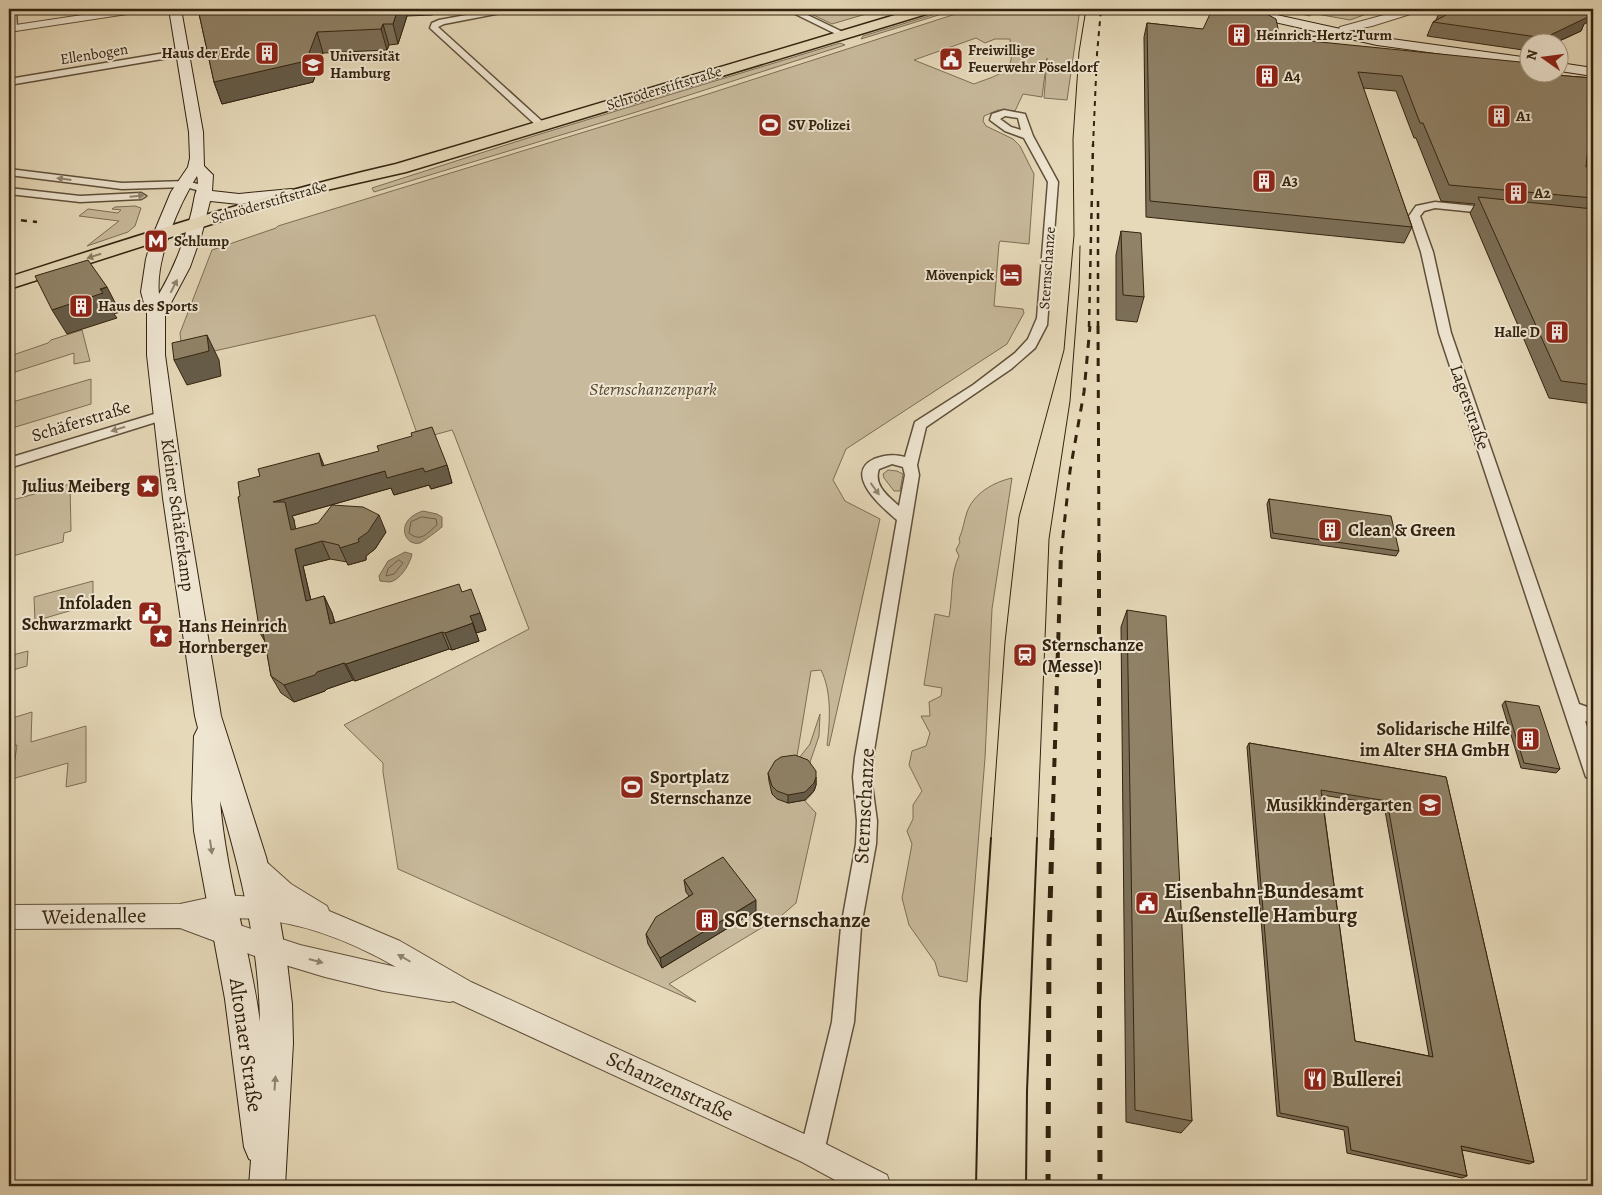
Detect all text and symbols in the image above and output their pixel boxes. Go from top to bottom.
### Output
building icon: Heinrich-Hertz-Turm [1226,22,1252,48]
place label: Heinrich-Hertz-Turm [1256,25,1392,45]
north arrow [1520,32,1570,82]
street label: Ellenbogen [59,39,129,69]
building icon: Haus der Erde [254,40,280,66]
place label: Freiwillige Feuerwehr Pöseldorf [968,40,1100,77]
place label: Haus der Erde [161,43,250,63]
place label: Universität Hamburg [330,46,400,83]
public building icon: Freiwillige Feuerwehr Pöseldorf [938,46,964,72]
text: N [1521,48,1542,62]
school or university icon: Universität Hamburg [300,52,326,78]
street label: Schröderstiftstraße [604,61,724,115]
building icon: A4 [1254,63,1280,89]
place label: A4 [1283,66,1300,86]
building icon: A1 [1486,103,1512,129]
place label: A1 [1515,106,1531,126]
sports icon: SV Polizei [757,112,783,138]
place label: SV Polizei [788,115,851,135]
building icon: A3 [1251,168,1277,194]
place label: A3 [1281,171,1298,191]
one-way arrow [55,175,71,183]
street label: Schröderstiftstraße [209,176,330,228]
building icon: A2 [1503,180,1529,206]
place label: A2 [1533,183,1551,203]
one-way arrow [129,192,145,200]
street label: Sternschanze [1034,226,1060,310]
metro station icon: Schlump [143,228,169,254]
place label: Schlump [174,231,229,251]
one-way arrow [86,253,101,260]
hotel icon: Mövenpick [998,262,1024,288]
place label: Mövenpick [926,265,994,285]
one-way arrow [170,279,178,293]
building icon: Haus des Sports [68,293,94,319]
place label: Haus des Sports [98,296,198,316]
building icon: Halle D [1544,319,1570,345]
place label: Halle D [1494,322,1540,342]
street label: Lagerstraße [1444,361,1496,453]
park label: Sternschanzenpark [589,377,717,401]
street label: Schäferstraße [29,395,133,447]
one-way arrow [110,426,125,433]
street label: Kleiner Schäferkamp [155,437,201,593]
place icon: Julius Meiberg [135,473,161,499]
place label: Julius Meiberg [22,474,131,498]
one-way arrow [870,482,880,496]
building icon: Clean & Green [1317,517,1343,543]
place label: Clean & Green [1348,518,1456,542]
place label: Infoladen Schwarzmarkt [22,591,132,636]
public building icon: Infoladen Schwarzmarkt [137,600,163,626]
place label: Hans Heinrich Hornberger [178,614,288,659]
place icon: Hans Heinrich Hornberger [148,623,174,649]
place label: Sternschanze (Messe) [1042,633,1144,678]
station icon: Sternschanze (Messe) [1012,642,1038,668]
place label: Solidarische Hilfe im Alter SHA GmbH [1360,717,1510,762]
building icon: Solidarische Hilfe im Alter SHA GmbH [1515,726,1541,752]
street label: Sternschanze [847,747,881,865]
place label: Sportplatz Sternschanze [650,765,752,810]
sports icon: Sportplatz Sternschanze [619,774,645,800]
school or university icon: Musikkindergarten [1417,792,1443,818]
place label: Musikkindergarten [1266,793,1412,817]
one-way arrow [207,839,215,855]
place label: Eisenbahn-Bundesamt Außenstelle Hamburg [1163,877,1364,929]
public building icon: Eisenbahn-Bundesamt Außenstelle Hamburg [1134,890,1160,916]
street label: Weidenallee [41,901,146,931]
place label: SC Sternschanze [724,906,871,934]
building icon: SC Sternschanze [694,907,720,933]
one-way arrow [398,953,411,962]
one-way arrow [308,957,323,965]
street label: Altonaer Straße [223,975,269,1114]
street label: Schanzenstraße [602,1044,738,1128]
place label: Bullerei [1332,1065,1402,1093]
restaurant icon: Bullerei [1302,1066,1328,1092]
one-way arrow [271,1074,279,1090]

